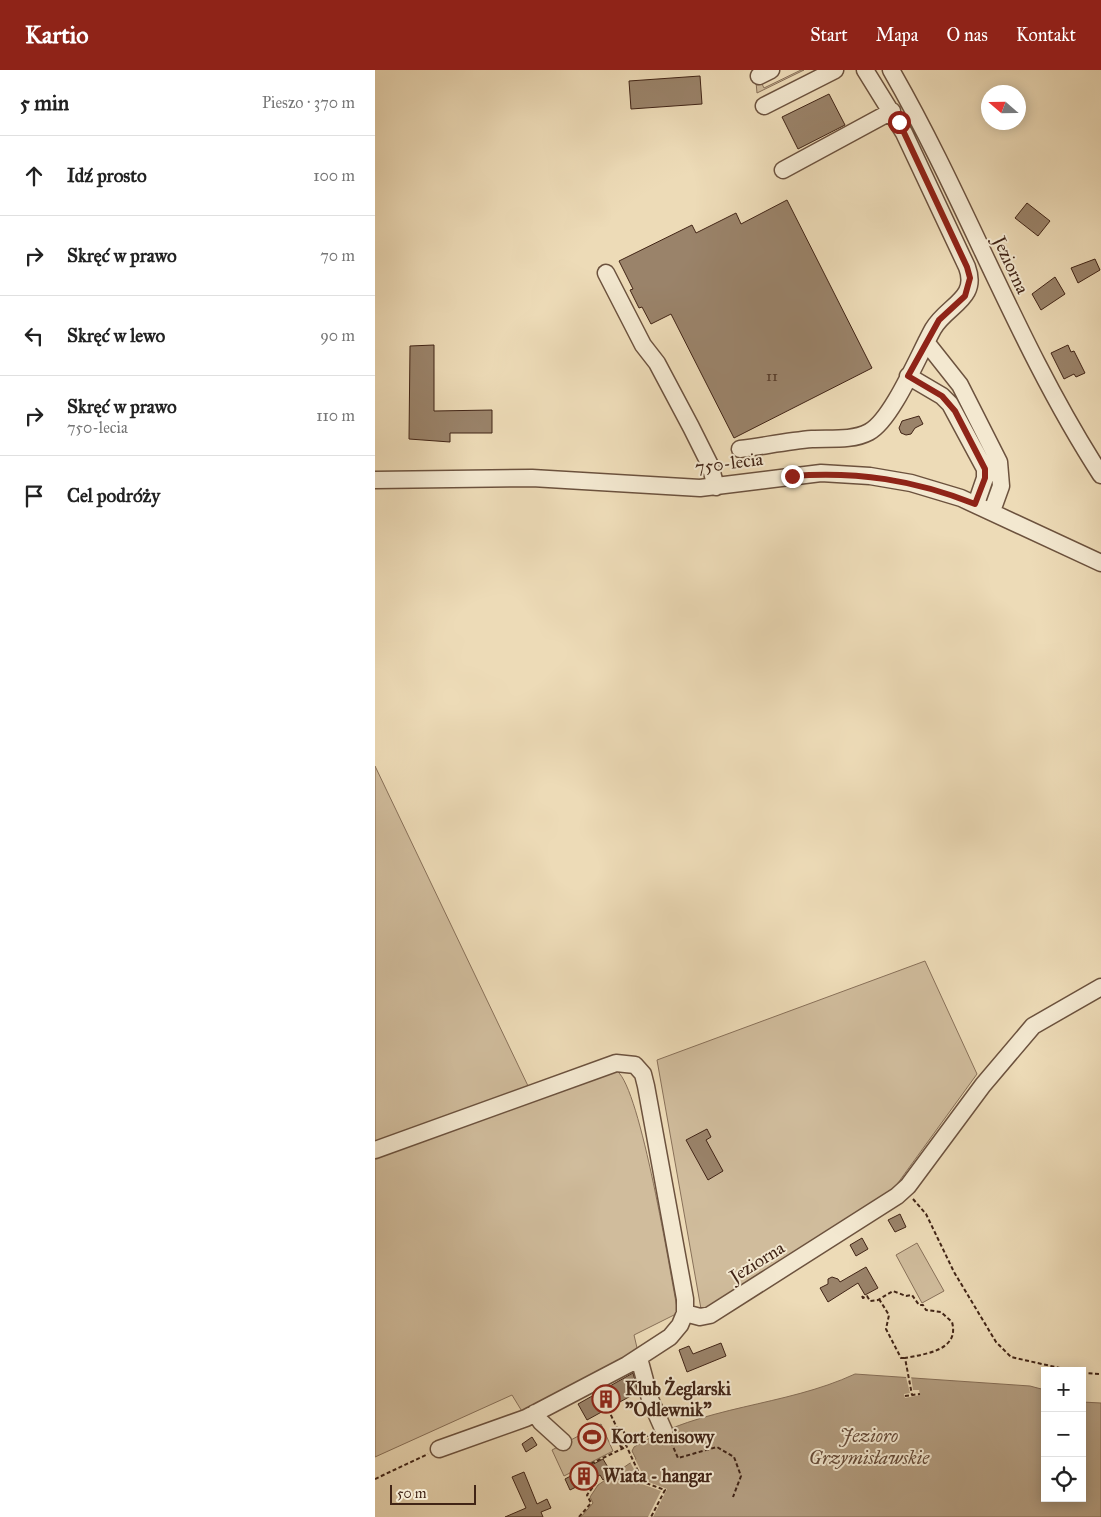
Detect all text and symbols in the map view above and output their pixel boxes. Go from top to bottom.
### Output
text: Kartio [25,20,88,50]
text: Start [810,24,848,46]
text: Mapa [876,24,918,46]
text: O nas [946,24,988,46]
text: Kontakt [1016,24,1076,46]
north arrow [981,85,1026,130]
text: 5 min [20,90,69,116]
text: Pieszo · 370 m [262,93,355,112]
route start [888,111,911,134]
icon: ahead [20,162,48,190]
text: Idź prosto [67,164,147,187]
text: 100 m [313,166,355,185]
street label: Jeziorna [986,231,1034,298]
icon: right [20,242,48,270]
text: Skręć w prawo [67,244,177,267]
text: 70 m [320,246,355,265]
icon: left [20,322,48,350]
text: Skręć w lewo [67,324,165,347]
text: 90 m [320,326,355,345]
house number: 11 [766,367,778,385]
text: Skręć w prawo [67,395,177,418]
icon: right [20,402,48,430]
text: 110 m [316,406,355,425]
text: 750-lecia [67,418,128,437]
street label: 750-lecia [694,448,765,478]
route end [781,465,804,488]
icon: arrive [20,482,48,510]
text: Cel podróży [67,484,160,507]
street label: Jeziorna [724,1236,789,1289]
map controls [1041,1367,1086,1502]
button: + [1041,1367,1086,1412]
place label: Klub Żeglarski "Odlewnik" [625,1376,732,1421]
building icon: Klub Żeglarski "Odlewnik" [591,1384,621,1414]
button: − [1041,1412,1086,1457]
sports icon: Kort tenisowy [577,1422,607,1452]
water label: Jezioro Grzymisławskie [809,1424,930,1469]
place label: Kort tenisowy [611,1426,716,1449]
button: locate [1041,1457,1086,1502]
building icon: Wiata - hangar [569,1461,599,1491]
place label: Wiata - hangar [603,1465,713,1488]
scale bar [390,1482,476,1505]
text: 50 m [397,1485,426,1502]

